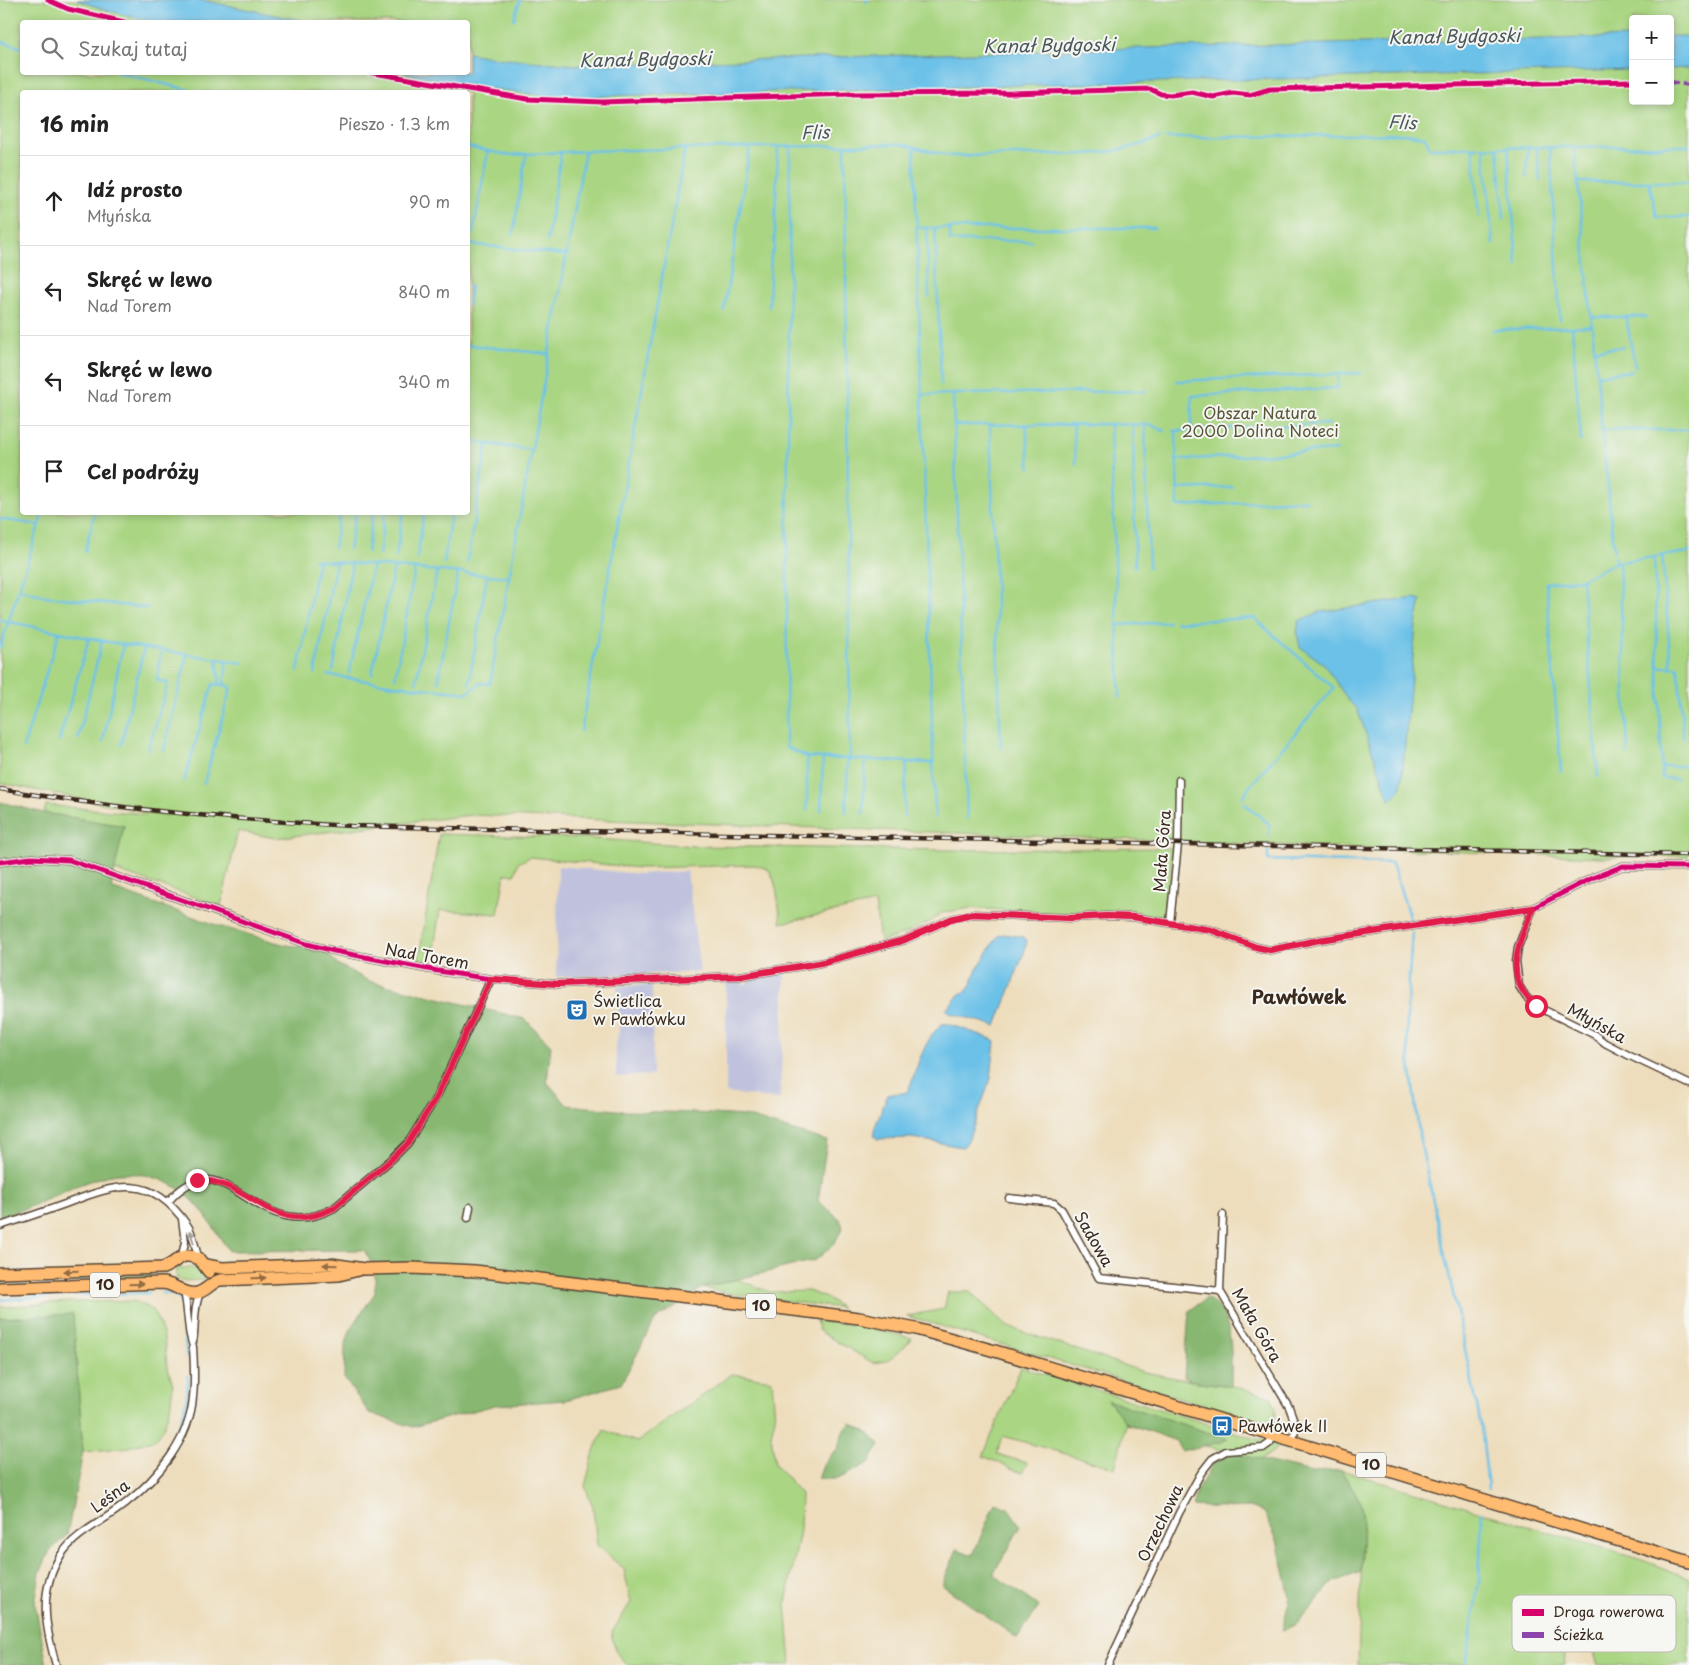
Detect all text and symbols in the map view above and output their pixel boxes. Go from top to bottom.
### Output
map controls [1629,15,1674,105]
button: + [1629,15,1674,60]
search box [20,20,470,75]
water label: Kanał Bydgoski [1388,21,1523,50]
water label: Kanał Bydgoski [983,30,1118,59]
icon: search [38,34,66,62]
text: Szukaj tutaj [78,34,188,62]
water label: Kanał Bydgoski [579,44,714,73]
button: − [1629,60,1674,105]
text: 16 min [40,107,109,139]
water label: Flis [1387,107,1419,136]
text: Pieszo · 1.3 km [338,111,450,135]
water label: Flis [800,117,831,145]
text: Idź prosto [87,175,183,203]
icon: ahead [40,187,68,215]
text: 90 m [409,189,450,213]
text: Młyńska [87,203,151,227]
text: Skręć w lewo [87,265,212,293]
icon: left [40,277,68,305]
text: 840 m [398,279,450,303]
text: Nad Torem [87,293,172,317]
text: Skręć w lewo [87,355,212,383]
icon: left [40,367,68,395]
text: 340 m [398,369,450,393]
text: Nad Torem [87,383,172,407]
park label: Obszar Natura 2000 Dolina Noteci [1181,400,1339,442]
icon: arrive [40,457,68,485]
text: Cel podróży [87,457,199,485]
street label: Mała Góra [1146,809,1176,893]
street label: Nad Torem [383,936,471,974]
district label: Pawłówek [1251,982,1347,1010]
place label: Świetlica w Pawłówku [593,988,686,1030]
route start [1525,995,1548,1018]
street label: Młyńska [1564,996,1631,1048]
theatre icon: Świetlica w Pawłówku [565,998,589,1022]
route end [186,1169,209,1192]
street label: Sadowa [1069,1206,1120,1271]
one-way arrow [188,1230,196,1245]
one-way arrow [322,1261,338,1269]
one-way arrow [62,1267,78,1275]
road number: 10 [90,1272,120,1298]
one-way arrow [252,1274,268,1282]
one-way arrow [128,1280,144,1288]
street label: Mała Góra [1227,1283,1289,1366]
road number: 10 [746,1294,776,1318]
place label: Pawłówek II [1238,1413,1327,1437]
bus stop icon: Pawłówek II [1210,1414,1234,1438]
road number: 10 [1356,1452,1386,1478]
street label: Leśna [85,1473,134,1518]
street label: Orzechowa [1130,1480,1188,1565]
legend [1512,1595,1676,1652]
text: Droga rowerowa [1553,1601,1664,1622]
text: Ścieżka [1553,1624,1604,1645]

